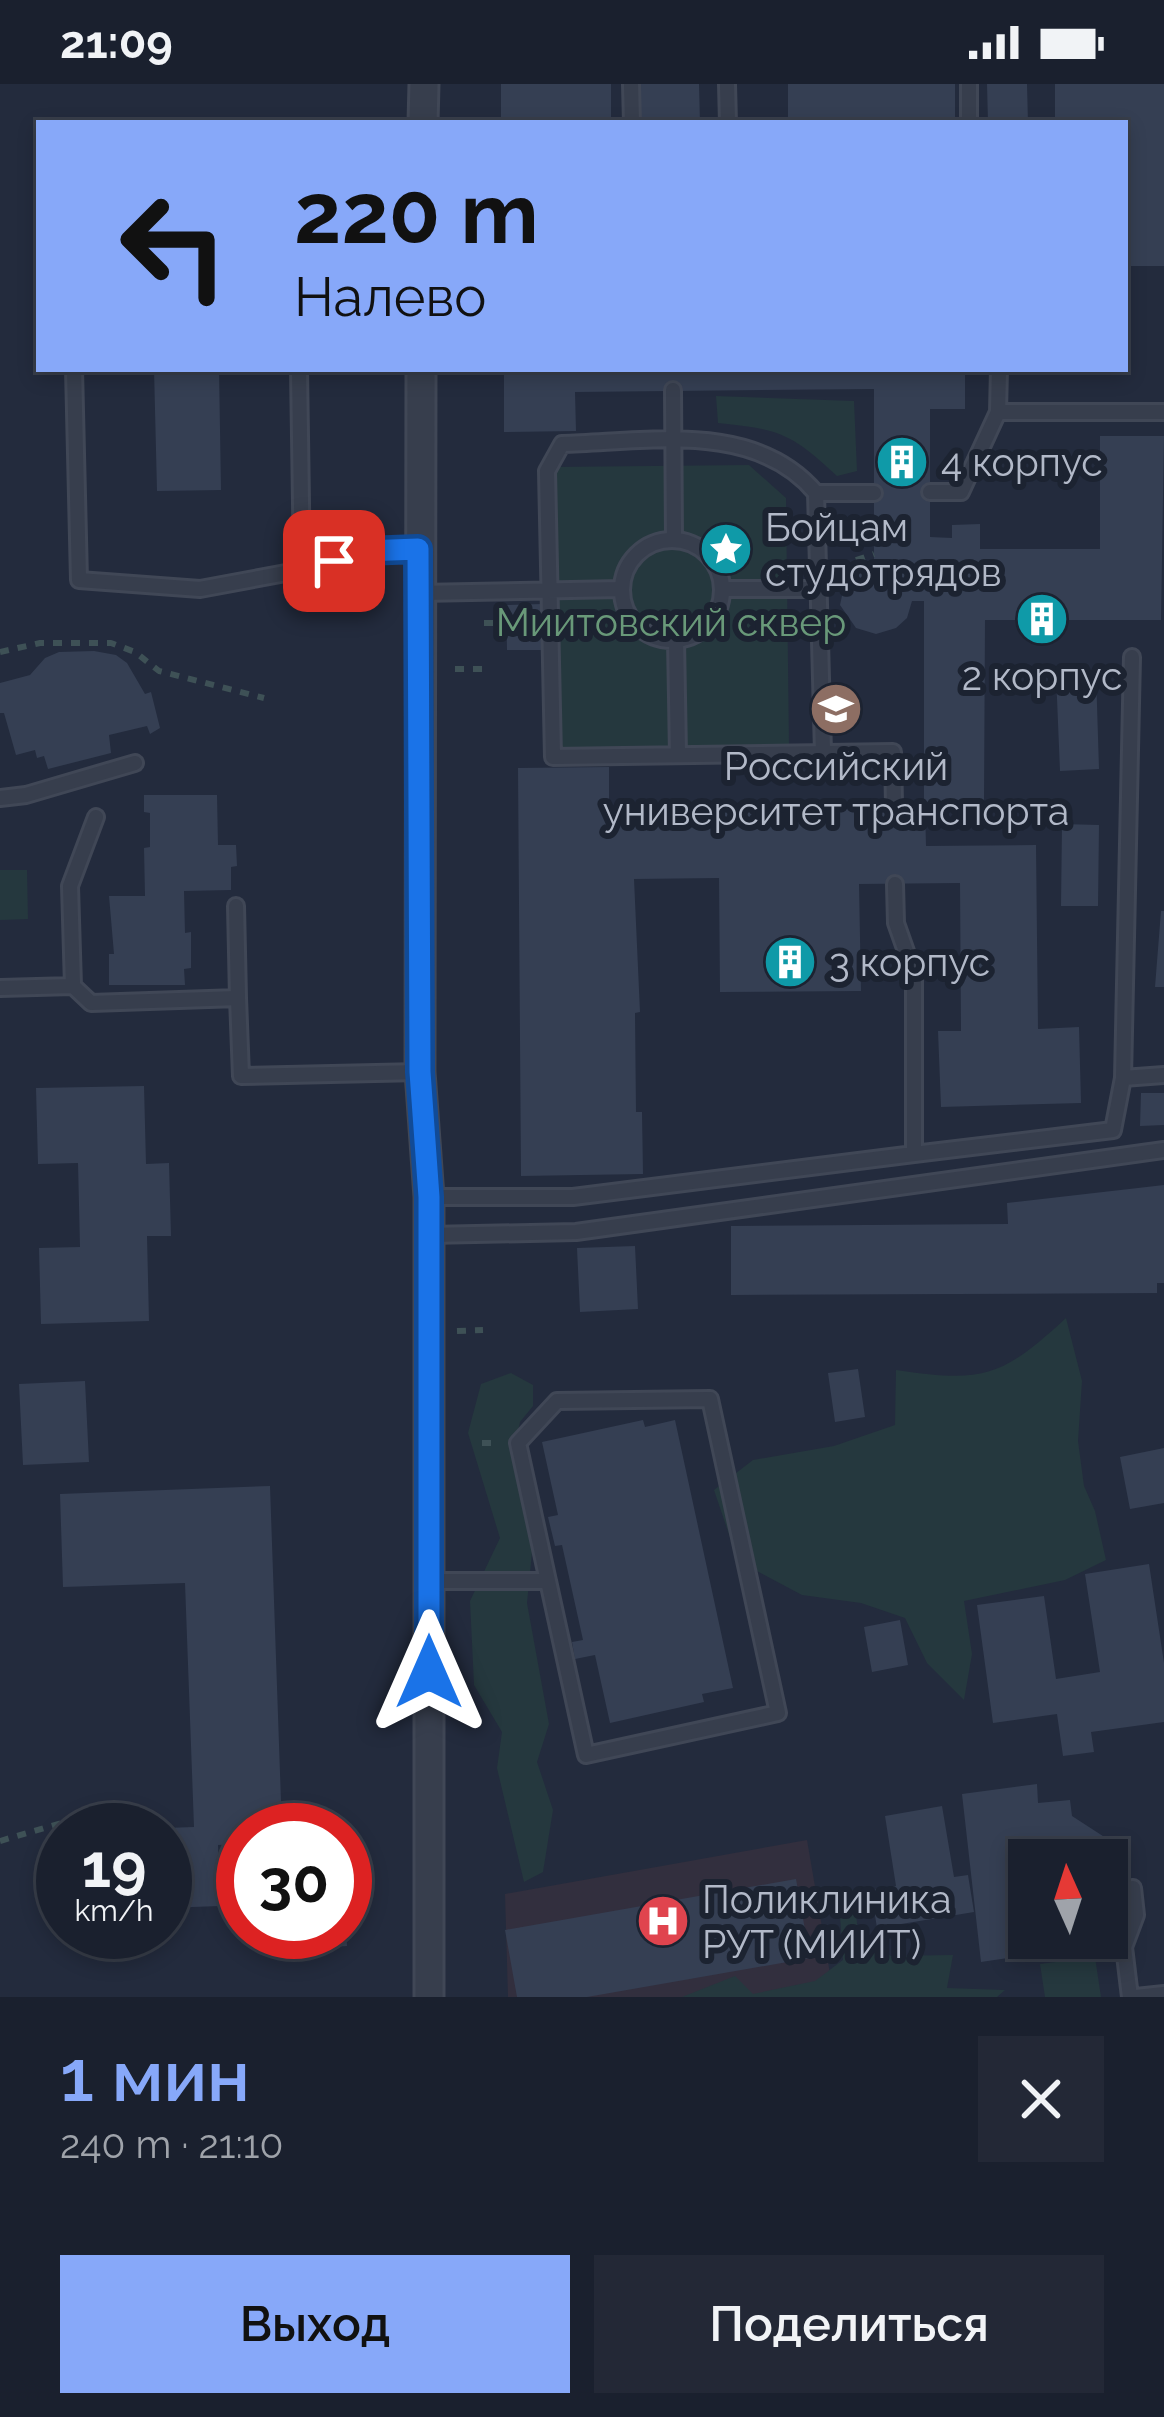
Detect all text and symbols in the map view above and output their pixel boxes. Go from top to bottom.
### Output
text: 21:09 [60,16,173,69]
text: 220 m [294,164,539,263]
icon: left [96,168,252,324]
text: Налево [294,265,486,329]
building icon: 4 корпус [874,434,930,490]
place label: 4 корпус [941,439,1103,485]
place label: Бойцам студотрядов [765,504,1002,595]
pin [283,510,385,612]
place icon: Бойцам студотрядов [698,521,754,577]
icon: arrive [301,528,367,594]
building icon: 2 корпус [1014,591,1070,647]
park label: Миитовский сквер [496,599,846,645]
place label: 2 корпус [962,653,1122,699]
school or university icon: Российский университет транспорта [808,681,864,737]
place label: Российский университет транспорта [603,743,1069,834]
building icon: 3 корпус [762,934,818,990]
place label: 3 корпус [829,939,990,985]
position arrow [366,1609,492,1735]
speed limit sign: 30 [216,1803,372,1959]
text: 19 [82,1831,146,1901]
north arrow [1008,1839,1128,1959]
map controls [1008,1839,1128,1959]
place label: Поликлиника РУТ (МИИТ) [702,1876,951,1967]
text: km/h [74,1893,154,1928]
hospital icon: Поликлиника РУТ (МИИТ) [635,1893,691,1949]
text: 1 мин [60,2033,250,2118]
button: close [978,2036,1104,2162]
text: 240 m · 21:10 [60,2121,283,2167]
button: Выход [60,2255,570,2393]
button: Поделиться [594,2255,1104,2393]

